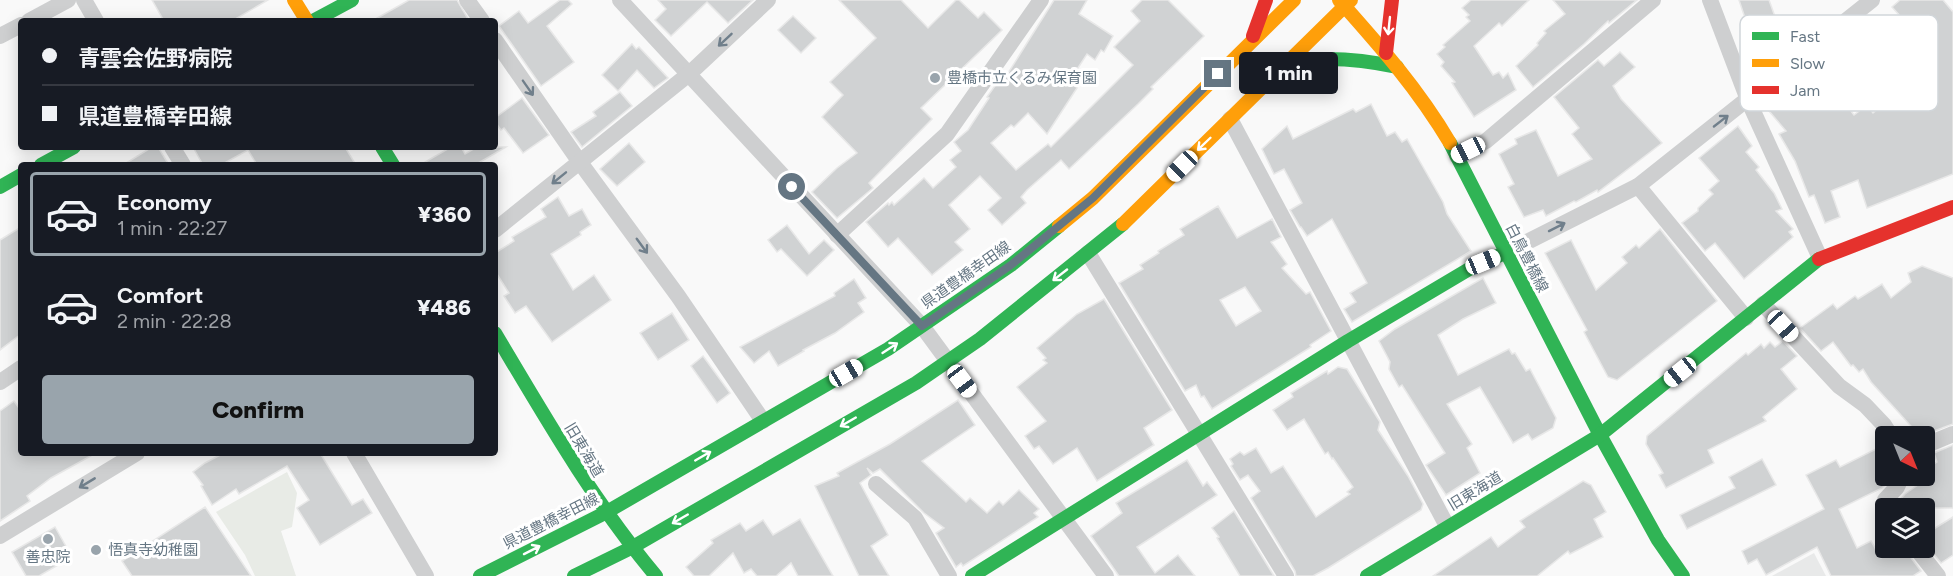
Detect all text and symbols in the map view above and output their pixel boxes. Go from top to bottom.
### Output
legend [1740,15,1938,111]
one-way arrow [1383,16,1394,36]
text: Fast [1790,27,1820,46]
one-way arrow [718,33,733,47]
text: 青雲会佐野病院 [78,45,232,72]
callout: 1 min [1239,53,1338,95]
text: Slow [1790,54,1825,73]
route end [1204,60,1231,87]
text: 1 min [1265,61,1312,85]
place label: 豊橋市立くるみ保育園 [947,69,1097,87]
marker: 豊橋市立くるみ保育園 [928,71,942,85]
one-way arrow [522,79,534,95]
text: Jam [1790,81,1820,100]
text: 県道豊橋幸田線 [78,103,232,130]
one-way arrow [1712,115,1728,128]
car [1448,134,1488,166]
one-way arrow [1197,137,1212,152]
car [1163,147,1201,185]
one-way arrow [551,171,567,184]
route start [778,173,805,200]
icon: car [45,187,99,241]
text: Economy [117,189,212,216]
text: ¥360 [418,201,471,228]
text: 1 min · 22:27 [117,216,227,240]
street label: 白鳥豊橋線 [1502,220,1552,296]
one-way arrow [1548,220,1566,232]
one-way arrow [636,238,648,254]
street label: 県道豊橋幸田線 [918,238,1014,312]
car [1463,247,1503,277]
one-way arrow [1052,269,1068,282]
icon: car [45,280,99,334]
text: Comfort [117,282,203,309]
text: ¥486 [417,294,471,321]
car [1764,307,1802,345]
text: 2 min · 22:28 [117,309,232,333]
one-way arrow [881,341,898,354]
car [1660,354,1700,390]
car [826,356,866,390]
car [944,361,980,401]
button: Confirm [42,375,474,444]
one-way arrow [840,416,857,428]
street label: 旧東海道 [561,420,607,480]
north arrow [1875,426,1935,486]
map controls [1875,426,1935,558]
one-way arrow [694,450,711,462]
street label: 旧東海道 [1445,468,1505,514]
one-way arrow [79,478,96,490]
street label: 県道豊橋幸田線 [500,489,602,553]
button: layers [1875,498,1935,558]
one-way arrow [671,514,688,526]
marker: 善忠院 [41,532,55,546]
place label: 悟真寺幼稚園 [108,541,198,559]
marker: 悟真寺幼稚園 [89,543,103,557]
one-way arrow [522,543,540,555]
place label: 善忠院 [25,548,71,566]

